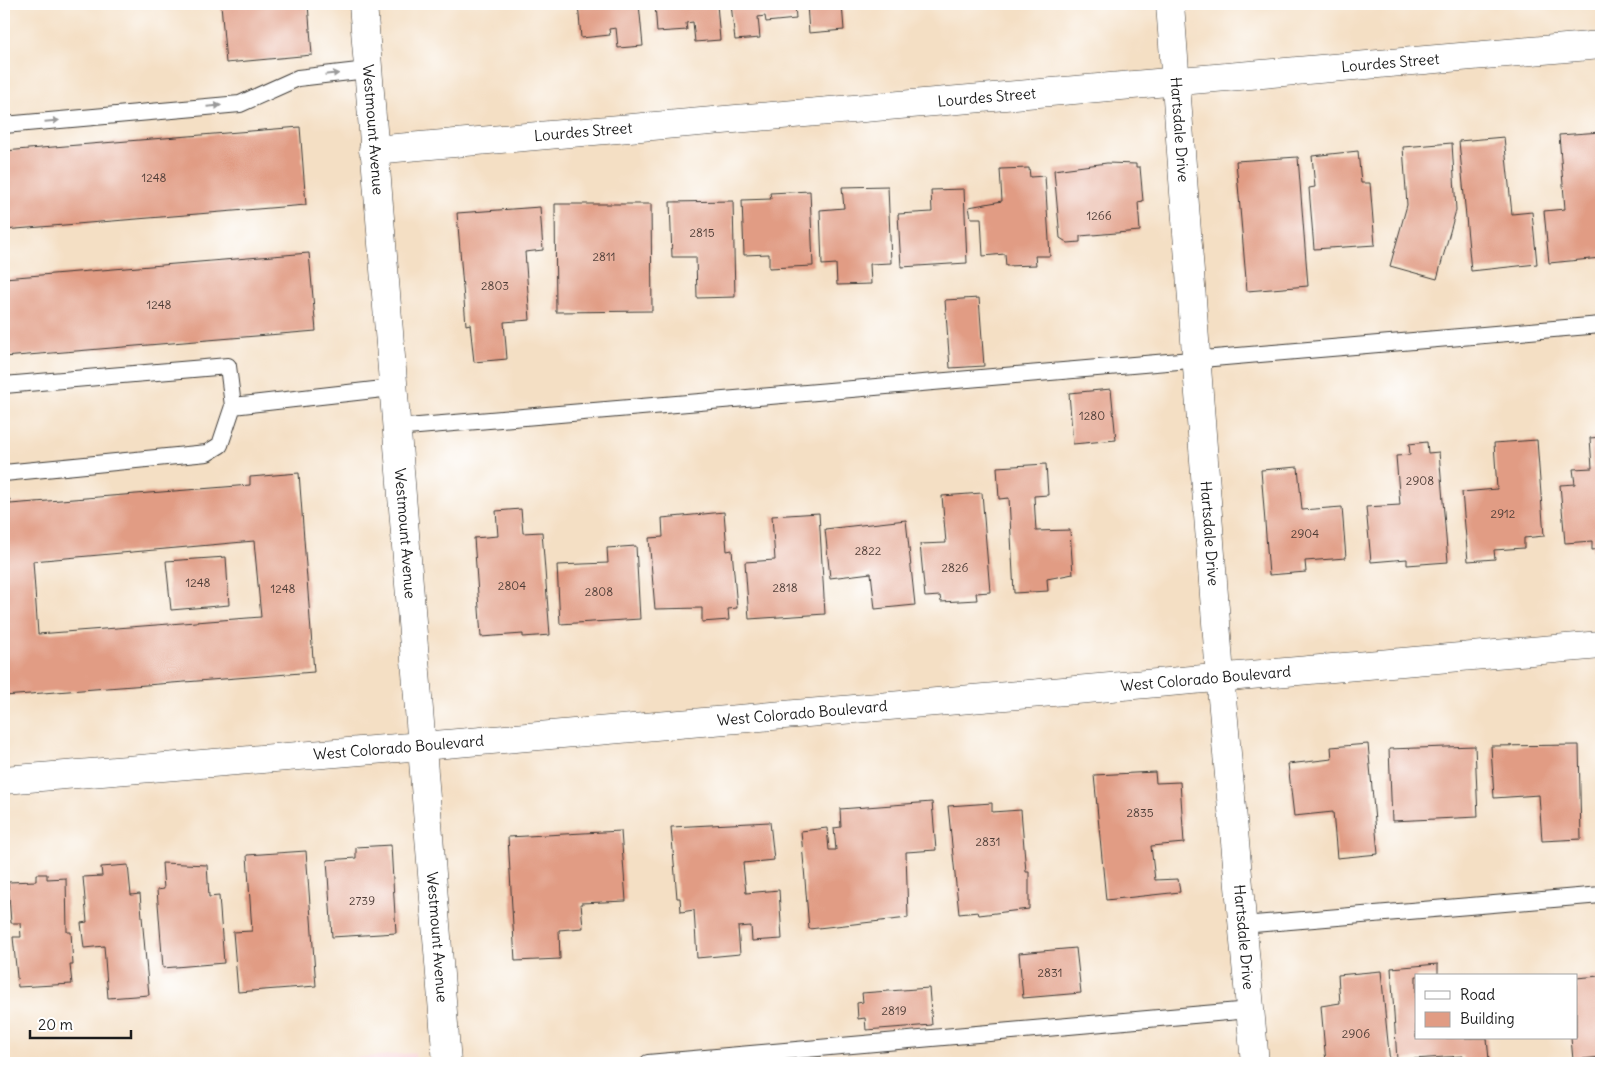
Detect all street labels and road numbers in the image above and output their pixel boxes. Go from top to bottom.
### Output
street label: Lourdes Street [1340,49,1440,76]
street label: Westmount Avenue [359,64,388,196]
street label: Hartsdale Drive [1166,76,1193,183]
street label: Lourdes Street [937,83,1037,111]
street label: Lourdes Street [533,118,633,145]
street label: Westmount Avenue [391,467,420,599]
street label: Hartsdale Drive [1197,480,1223,587]
street label: West Colorado Boulevard [1120,662,1292,695]
street label: West Colorado Boulevard [716,696,888,730]
street label: West Colorado Boulevard [313,731,485,764]
street label: Westmount Avenue [423,871,452,1003]
street label: Hartsdale Drive [1230,884,1258,990]

